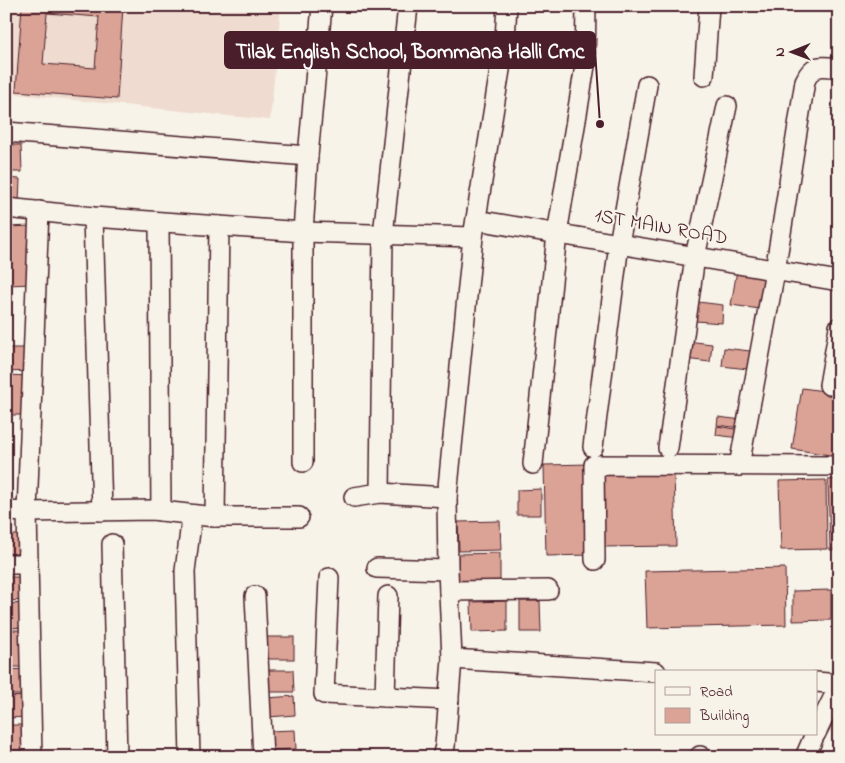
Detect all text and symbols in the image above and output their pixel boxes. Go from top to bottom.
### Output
north arrow [768,28,818,78]
callout: Tilak English School, Bommana Halli Cmc [225,32,595,68]
text: Tilak English School, Bommana Halli Cmc [235,38,585,70]
text: N [770,47,791,57]
street label: 1ST MAIN ROAD [592,202,730,254]
legend [655,670,818,736]
text: Road [700,681,733,703]
text: Building [699,705,749,728]

